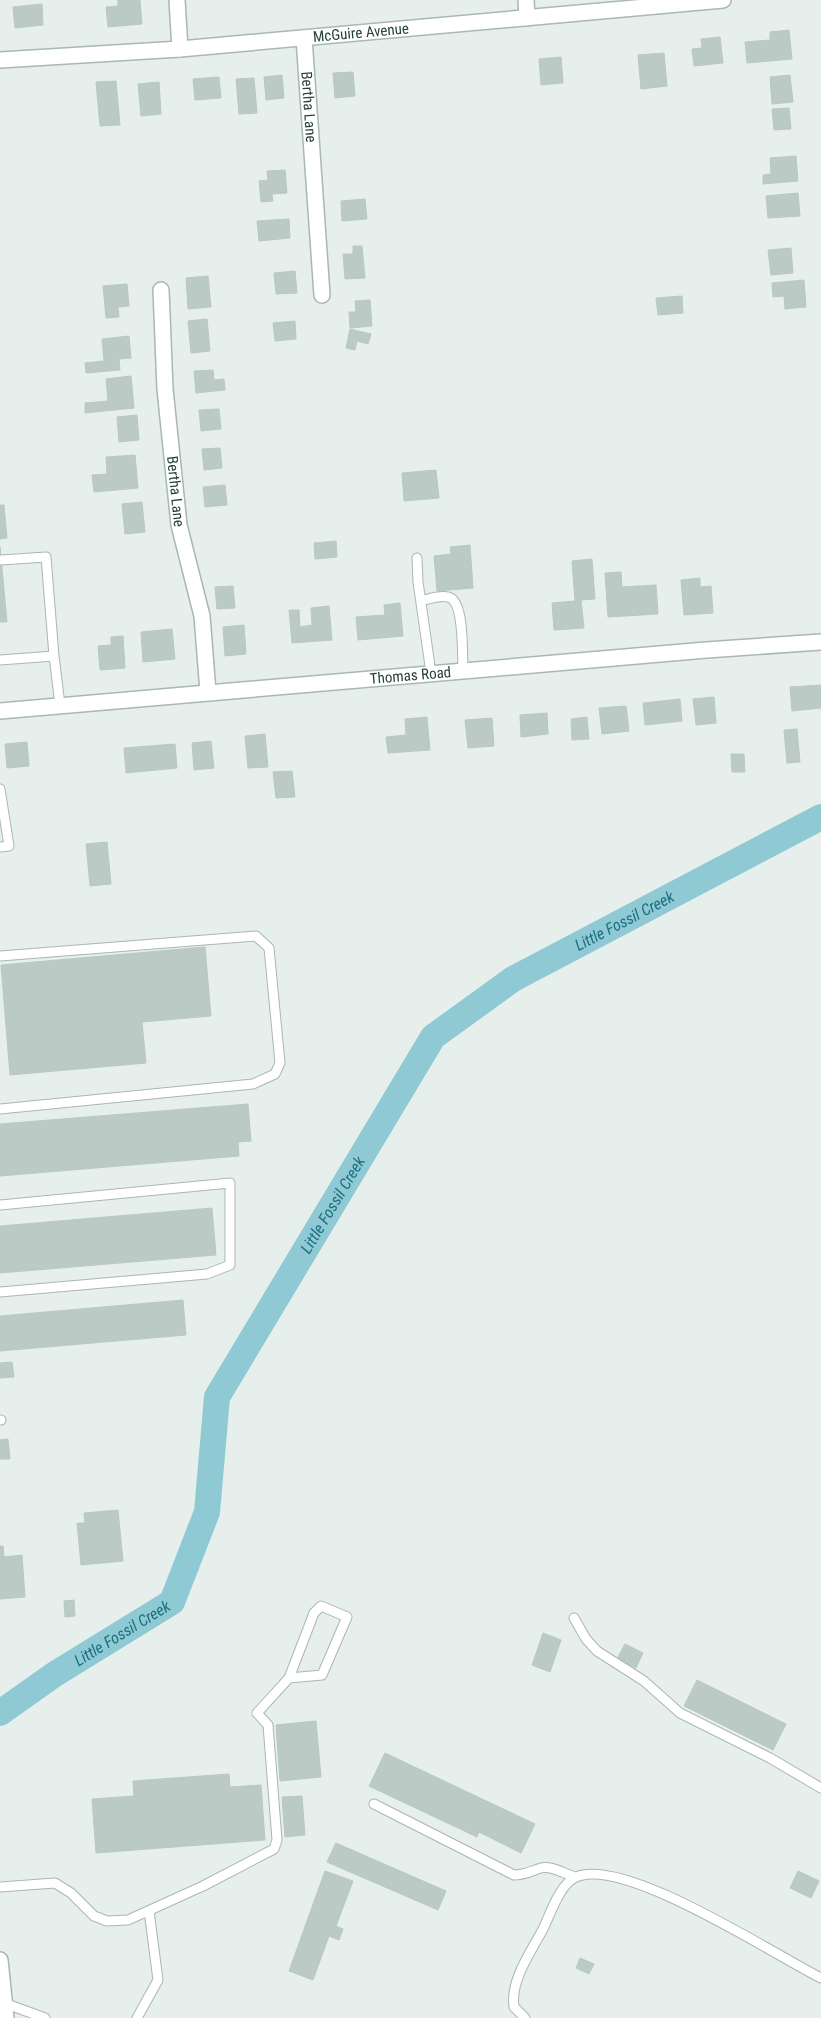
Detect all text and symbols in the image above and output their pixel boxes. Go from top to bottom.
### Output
street label: McGuire Avenue [312,19,410,46]
street label: Bertha Lane [297,71,320,143]
street label: Bertha Lane [163,455,188,528]
street label: Thomas Road [369,663,452,688]
water label: Little Fossil Creek [571,886,678,954]
water label: Little Fossil Creek [296,1152,369,1257]
water label: Little Fossil Creek [70,1595,174,1670]

